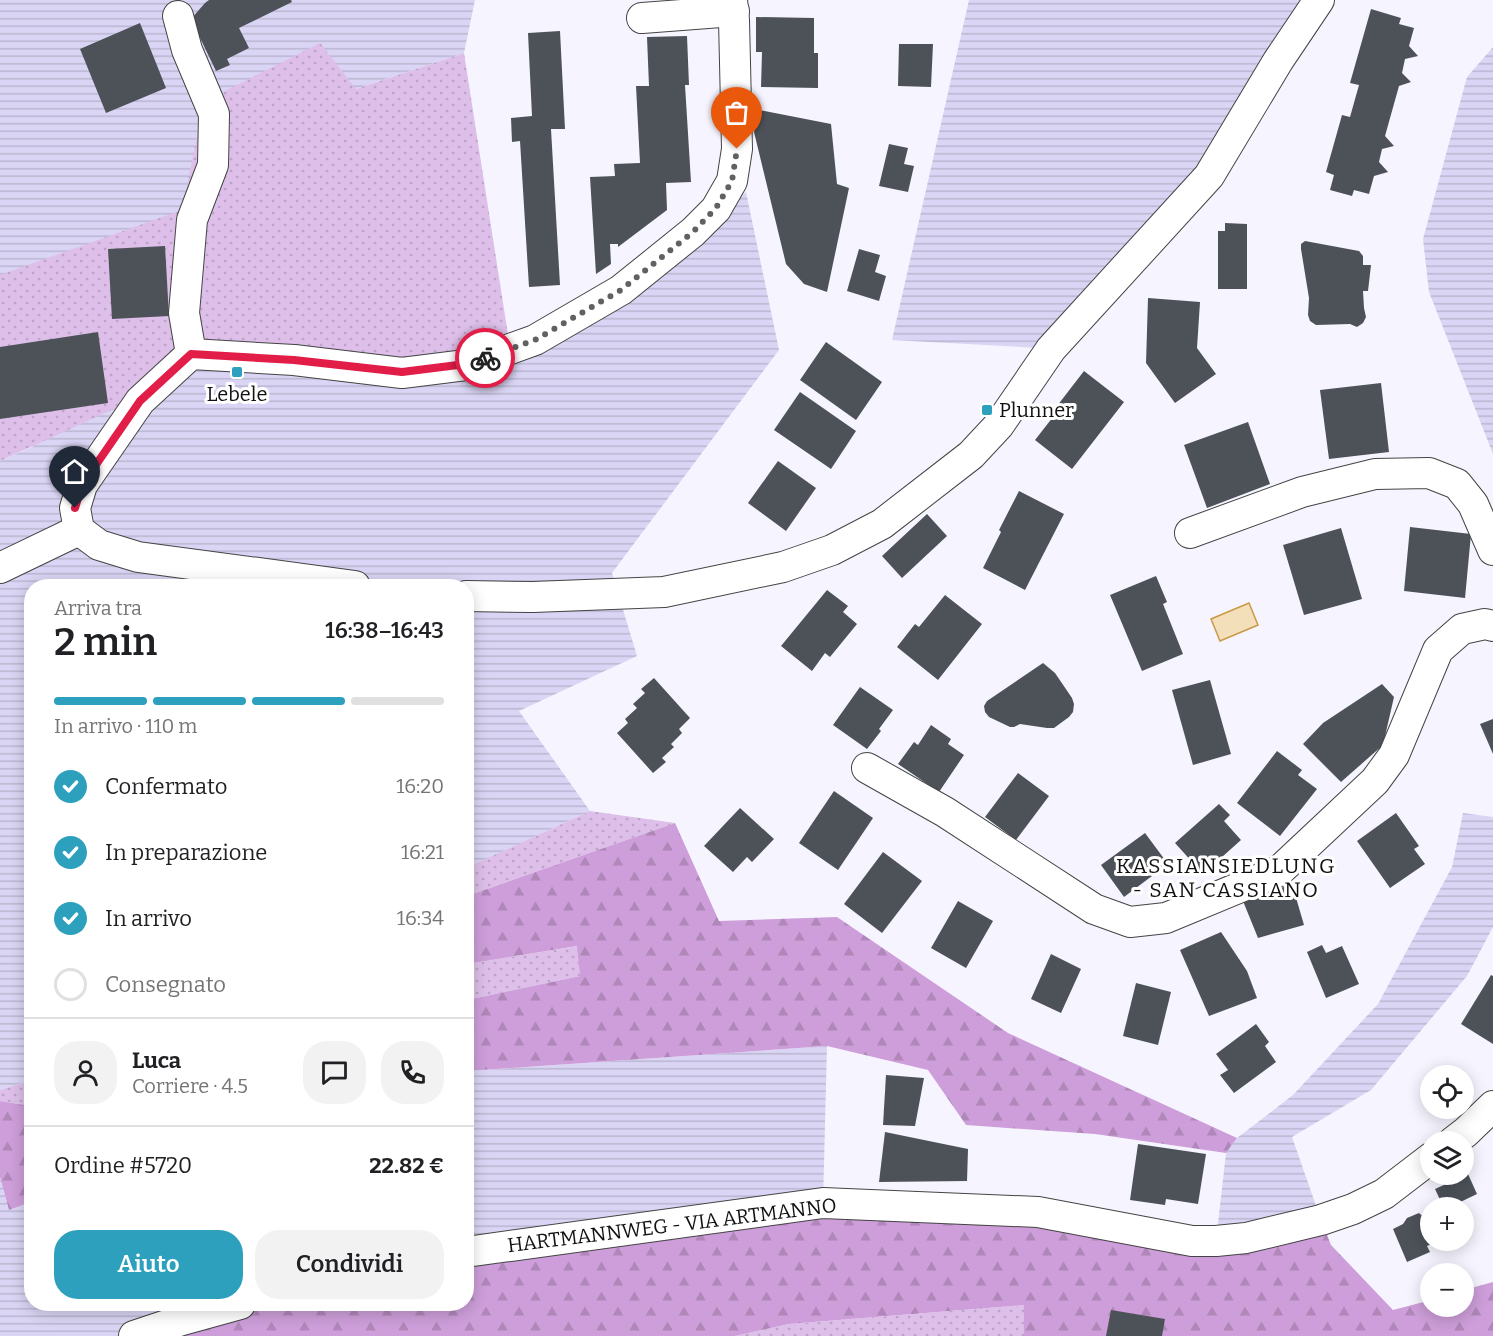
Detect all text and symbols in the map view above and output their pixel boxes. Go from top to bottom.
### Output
pin [711,87,762,149]
icon: bag [720,96,753,129]
courier [455,328,515,388]
icon: bike [469,342,502,375]
marker: Lebele [230,365,244,379]
place label: Lebele [207,382,267,406]
place label: Plunner [999,398,1074,422]
marker: Plunner [980,403,994,417]
pin [49,446,100,508]
icon: home [58,455,91,488]
text: Arriva tra [54,596,142,620]
text: 16:38–16:43 [325,617,444,644]
text: 2 min [54,619,157,665]
text: In arrivo · 110 m [54,714,197,738]
icon: check [54,770,87,803]
text: Confermato [105,773,227,800]
text: 16:20 [396,774,444,798]
icon: check [54,836,87,869]
text: In preparazione [105,839,267,866]
text: 16:21 [401,840,444,864]
district label: KASSIANSIEDLUNG - SAN CASSIANO [1116,853,1336,903]
icon: check [54,902,87,935]
text: In arrivo [105,905,192,932]
text: 16:34 [397,906,444,930]
text: Consegnato [105,971,226,998]
button: person [54,1041,117,1104]
button: chat [303,1041,366,1104]
button: phone [381,1041,444,1104]
text: Luca [132,1047,181,1074]
map controls [1420,1065,1474,1317]
button: locate [1420,1065,1474,1119]
text: Corriere · 4.5 [132,1074,248,1098]
button: layers [1420,1131,1474,1185]
text: Ordine #5720 [54,1152,192,1179]
text: 22.82 € [369,1152,444,1179]
street label: HARTMANNWEG - VIA ARTMANNO [506,1193,838,1257]
button: + [1420,1197,1474,1251]
button: Aiuto [54,1230,243,1299]
button: Condividi [255,1230,444,1299]
button: − [1420,1263,1474,1317]

